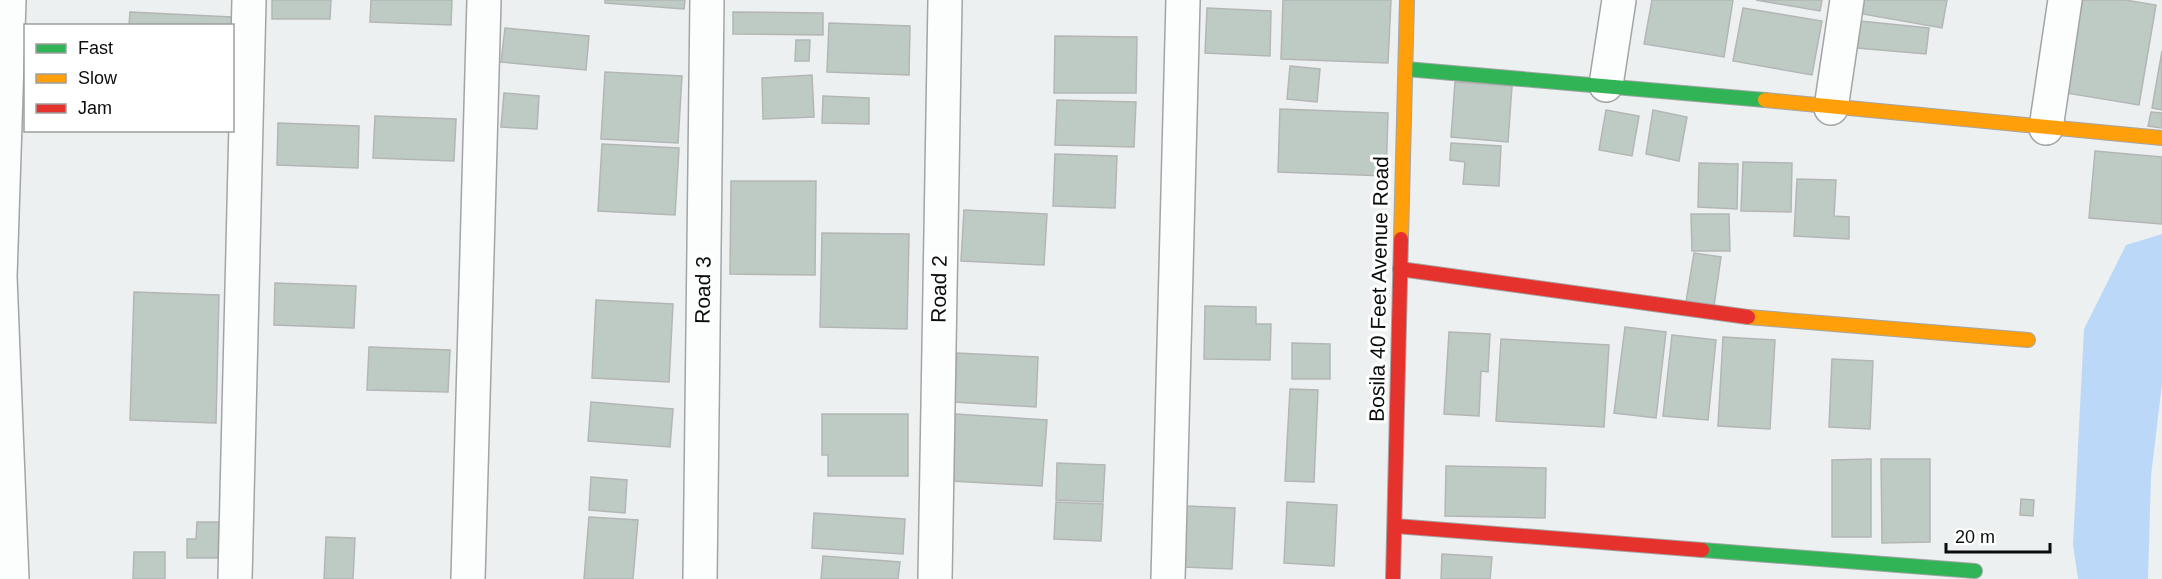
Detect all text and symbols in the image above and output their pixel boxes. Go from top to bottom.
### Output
legend [24,24,234,132]
text: Fast [78,38,113,58]
text: Slow [78,68,118,88]
text: Jam [78,98,112,118]
street label: Bosila 40 Feet Avenue Road [1365,156,1392,422]
street label: Road 2 [926,255,951,323]
street label: Road 3 [690,256,715,324]
scale bar [1946,516,2050,554]
text: 20 m [1955,527,1995,547]

